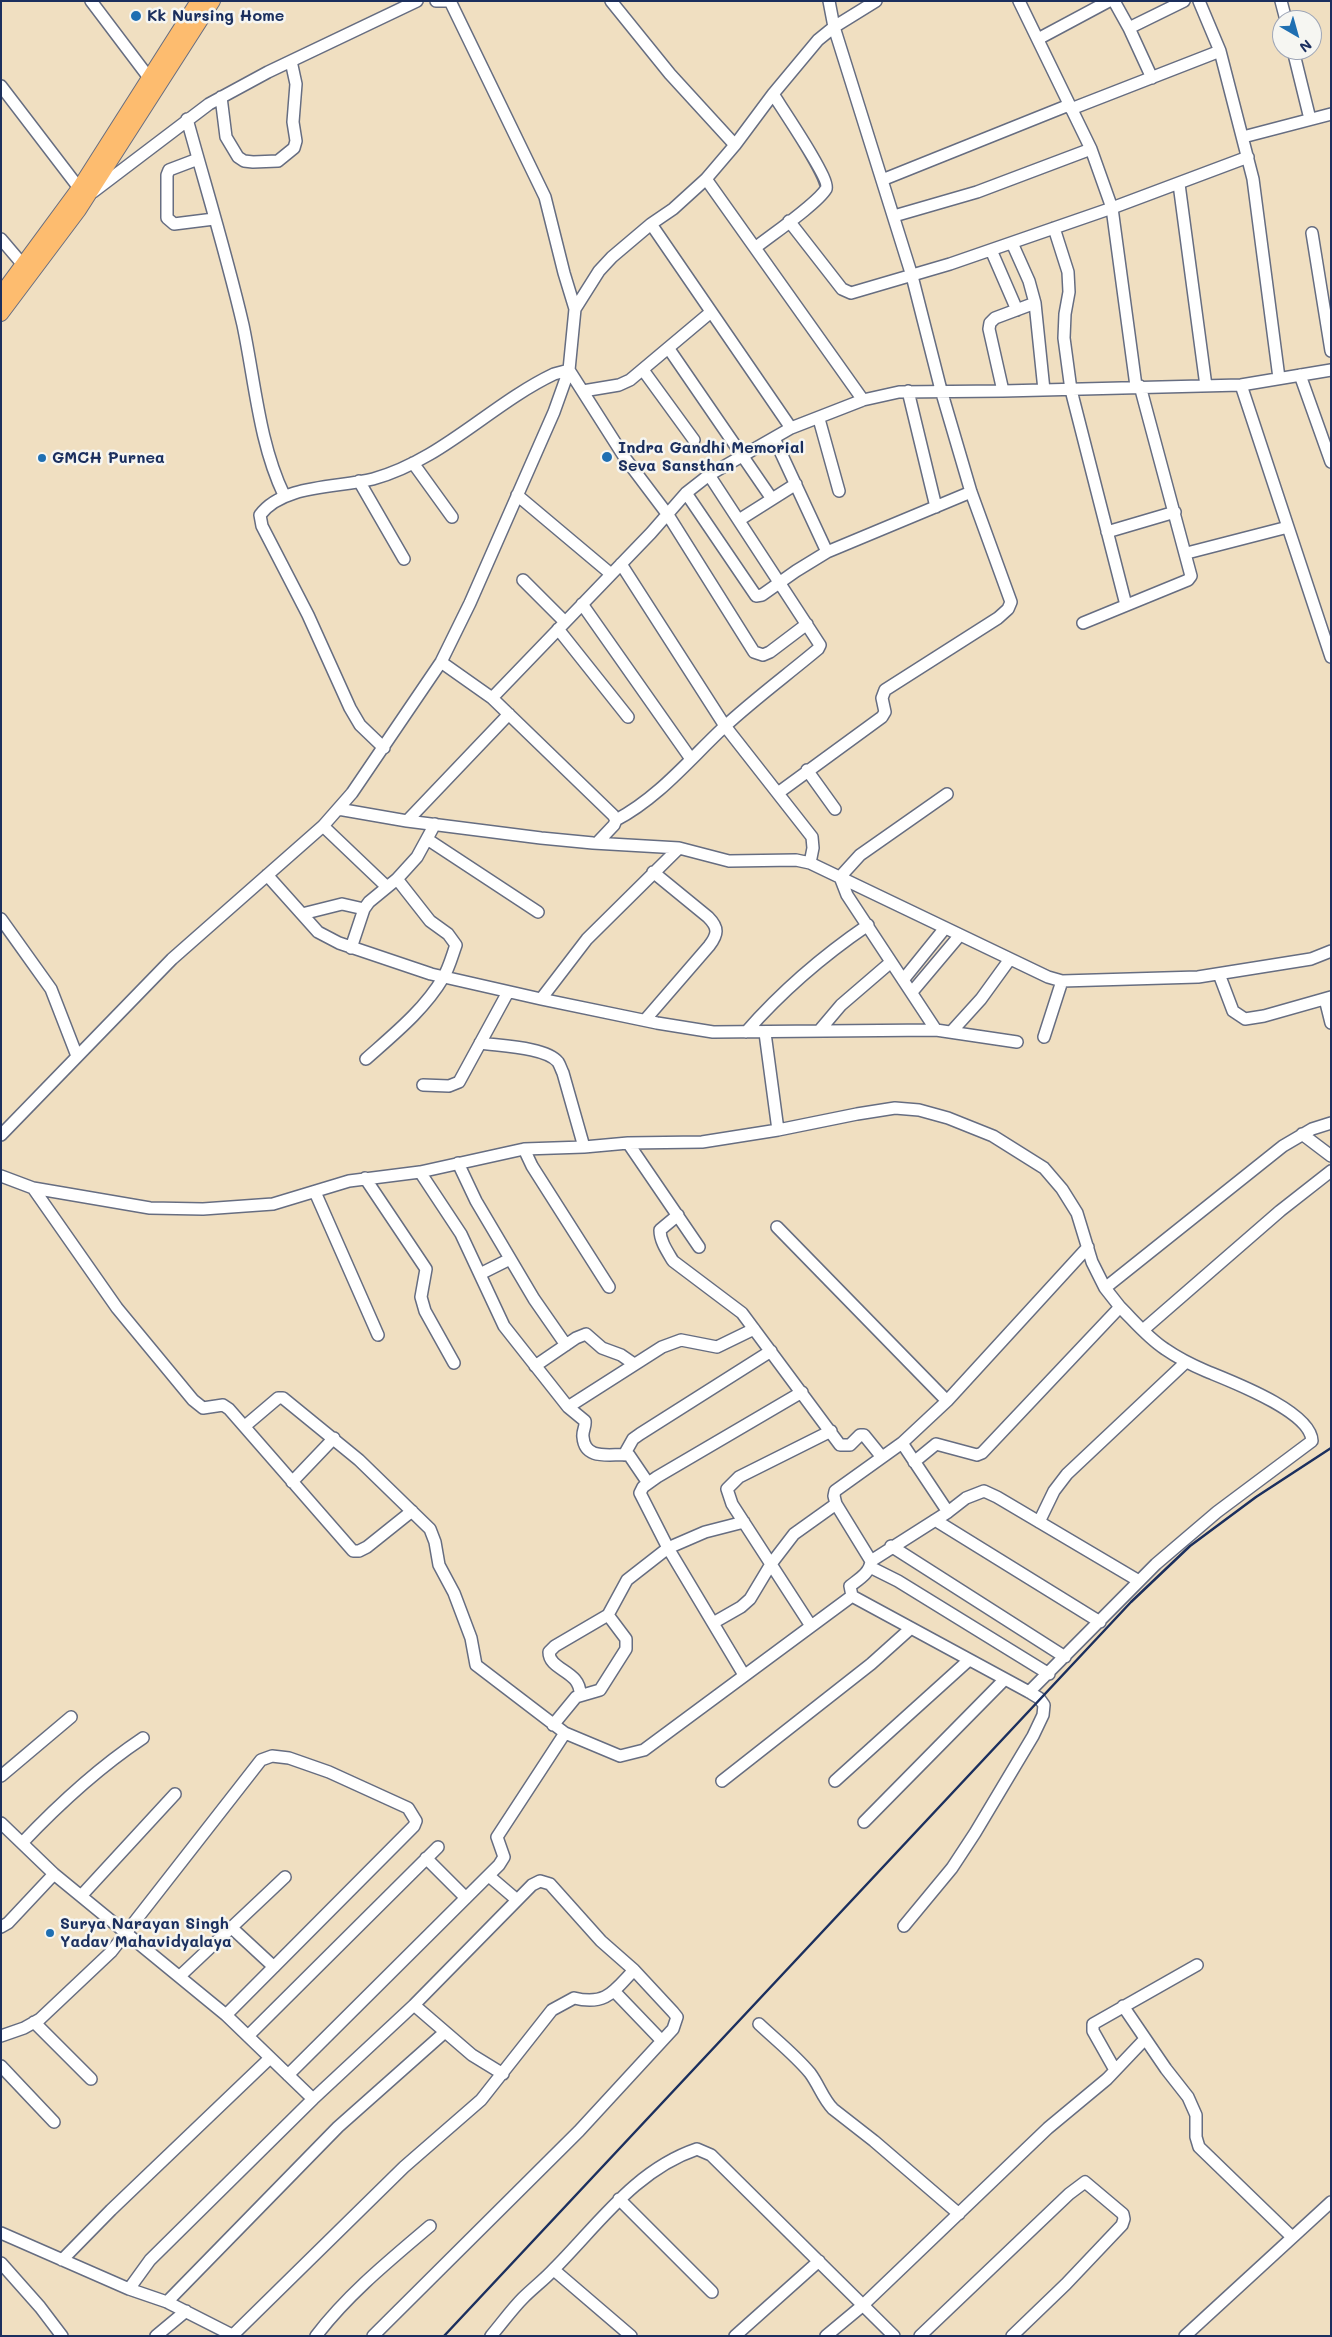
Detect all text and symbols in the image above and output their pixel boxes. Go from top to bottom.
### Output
place label: Kk Nursing Home [147,6,284,26]
marker: Kk Nursing Home [129,9,143,23]
north arrow [1272,10,1322,60]
text: N [1296,36,1316,57]
place label: Indra Gandhi Memorial Seva Sansthan [618,438,804,476]
place label: GMCH Purnea [52,448,165,468]
marker: Indra Gandhi Memorial Seva Sansthan [600,450,614,464]
marker: GMCH Purnea [36,452,48,464]
place label: Surya Narayan Singh Yadav Mahavidyalaya [60,1914,232,1952]
marker: Surya Narayan Singh Yadav Mahavidyalaya [44,1927,56,1939]

